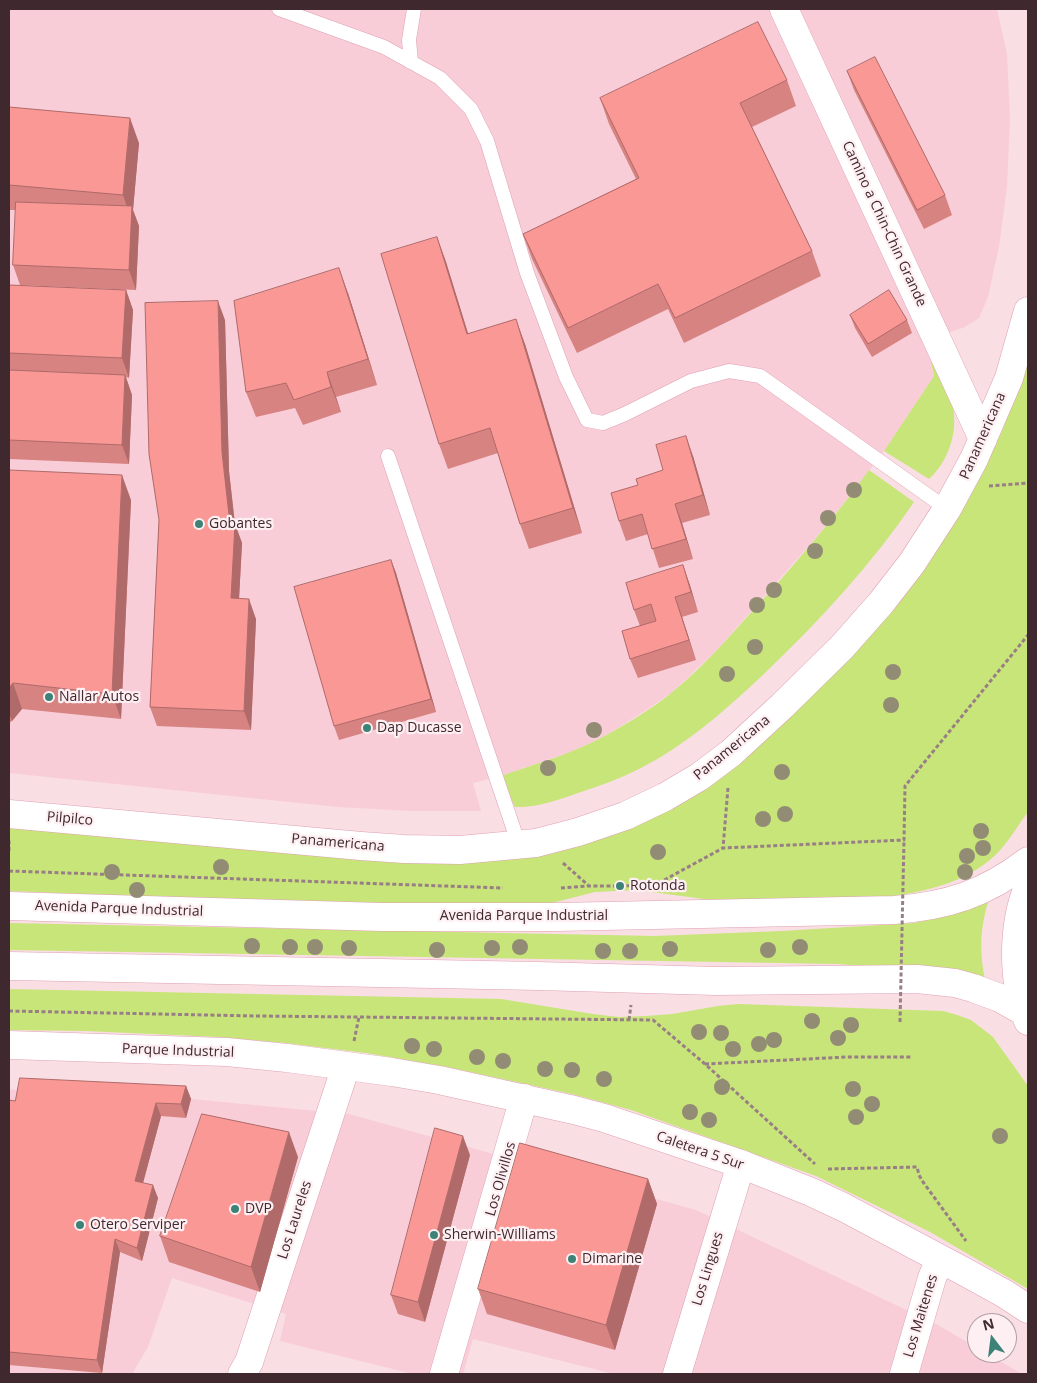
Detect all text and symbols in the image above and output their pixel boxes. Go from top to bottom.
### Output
street label: Camino a Chin-Chin Grande [838,138,930,310]
street label: Panamericana [956,390,1010,482]
place label: Gobantes [209,516,272,532]
marker: Gobantes [193,518,205,530]
place label: Nallar Autos [59,689,139,705]
marker: Nallar Autos [43,691,55,703]
street label: Panamericana [690,712,774,784]
place label: Dap Ducasse [377,720,462,736]
marker: Dap Ducasse [361,722,373,734]
street label: Pilpilco [46,809,94,829]
street label: Panamericana [291,831,385,855]
place label: Rotonda [630,878,685,894]
marker: Rotonda [614,880,626,892]
street label: Avenida Parque Industrial [35,898,203,920]
street label: Avenida Parque Industrial [440,908,608,924]
street label: Parque Industrial [122,1041,234,1061]
street label: Caletera 5 Sur [654,1128,746,1174]
street label: Los Olivillos [482,1140,520,1218]
street label: Los Laureles [274,1179,316,1261]
place label: DVP [245,1201,272,1217]
marker: DVP [229,1203,241,1215]
place label: Otero Serviper [90,1217,185,1233]
marker: Otero Serviper [74,1219,86,1231]
place label: Sherwin-Williams [444,1227,556,1243]
marker: Sherwin-Williams [428,1229,440,1241]
street label: Los Lingues [689,1230,727,1308]
place label: Dimarine [582,1251,642,1267]
marker: Dimarine [566,1253,578,1265]
street label: Los Maitenes [900,1272,942,1360]
north arrow [967,1313,1017,1363]
text: N [980,1313,996,1335]

